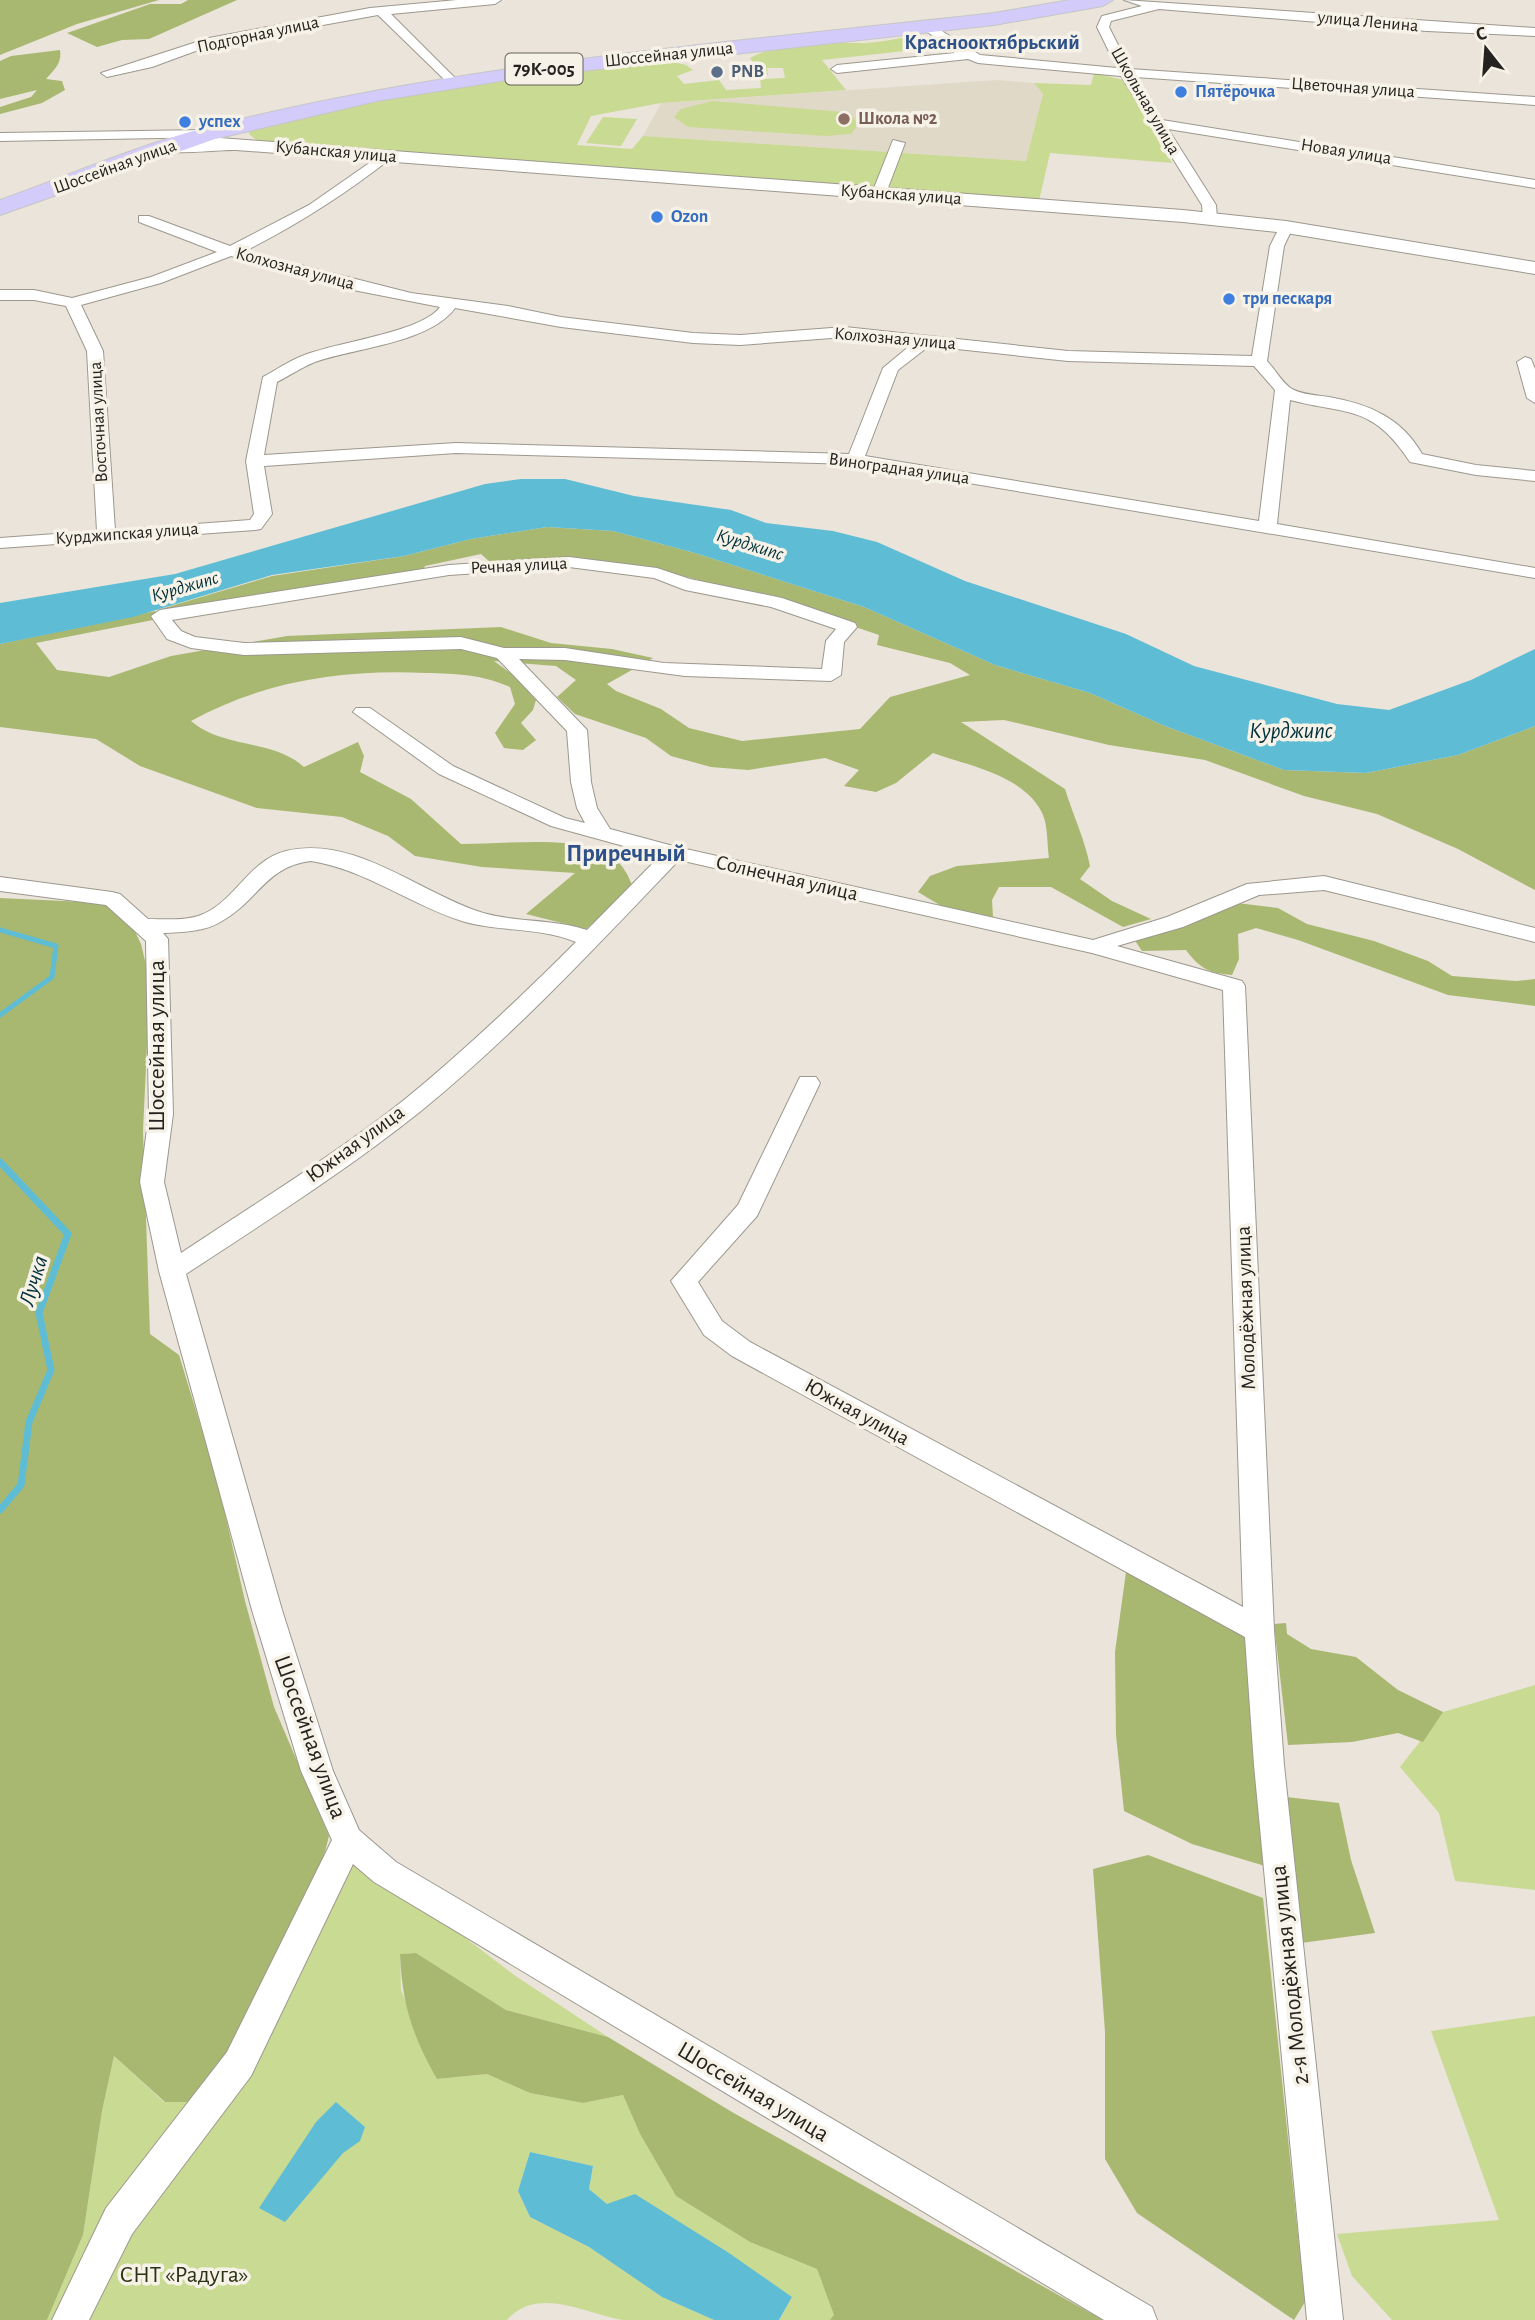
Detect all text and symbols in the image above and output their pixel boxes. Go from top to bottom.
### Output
street label: улица Ленина [1316,9,1419,35]
street label: Подгорная улица [195,13,321,57]
north arrow [1451,14,1521,84]
text: С [1474,24,1489,45]
district label: Краснооктябрьский [904,32,1080,53]
street label: Шоссейная улица [604,39,734,71]
street label: Школьная улица [1107,44,1183,158]
road number: 79К-005 [505,54,582,85]
place label: PNB [731,63,764,81]
marker: PNB [709,64,725,80]
street label: Цветочная улица [1290,75,1416,101]
place label: Пятёрочка [1195,83,1276,101]
marker: Пятёрочка [1173,84,1189,100]
place label: Школа №2 [858,110,938,128]
marker: Школа №2 [836,111,852,127]
place label: успех [198,113,241,131]
marker: успех [177,114,193,130]
street label: Шоссейная улица [51,136,179,198]
street label: Новая улица [1299,136,1393,168]
street label: Кубанская улица [275,137,397,166]
street label: Кубанская улица [840,181,962,208]
place label: Ozon [671,208,708,226]
marker: Ozon [649,209,665,225]
street label: Колхозная улица [234,244,356,294]
place label: три пескаря [1242,290,1332,308]
marker: три пескаря [1221,291,1237,307]
street label: Колхозная улица [833,325,957,353]
street label: Восточная улица [87,361,111,483]
street label: Виноградная улица [827,450,971,488]
street label: Курджипская улица [55,520,199,548]
water label: Курджипс [714,526,786,564]
street label: Речная улица [470,554,568,578]
water label: Курджипс [149,568,221,606]
water label: Курджипс [1249,720,1333,743]
district label: Приречный [566,842,686,866]
street label: Солнечная улица [714,851,860,905]
street label: Шоссейная улица [145,960,169,1132]
street label: Южная улица [302,1101,408,1187]
street label: Молодёжная улица [1233,1225,1259,1390]
water label: Лучка [15,1253,52,1310]
street label: Южная улица [801,1375,913,1449]
street label: Шоссейная улица [269,1652,351,1822]
street label: 2-я Молодёжная улица [1267,1864,1313,2086]
street label: Шоссейная улица [673,2037,833,2147]
park label: СНТ «Радуга» [120,2263,248,2287]

